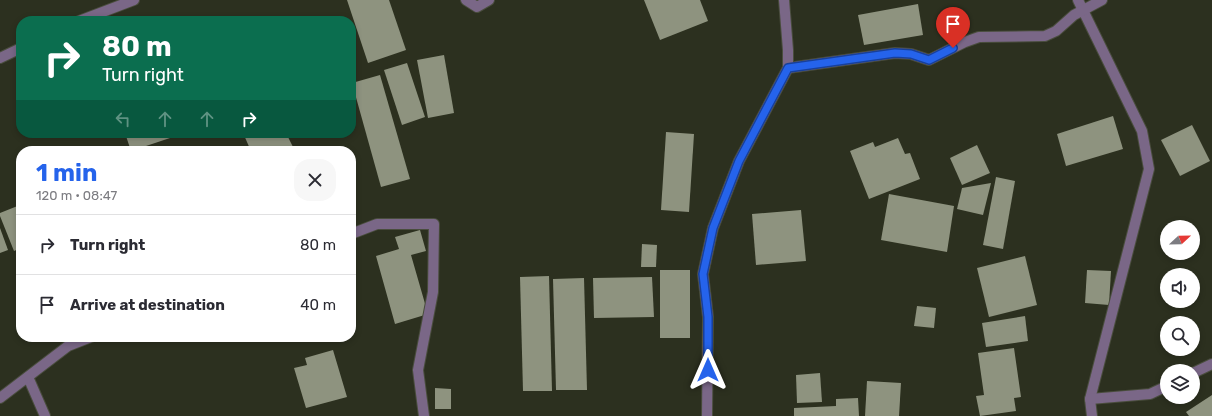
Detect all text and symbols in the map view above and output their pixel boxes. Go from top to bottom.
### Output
pin [936,7.0,970,48]
icon: arrive [942,13,964,35]
text: 80 m [102,30,172,63]
icon: right [36,32,88,84]
text: Turn right [102,64,184,86]
icon: left [112,108,134,130]
icon: ahead [154,108,176,130]
icon: ahead [196,108,218,130]
icon: right [238,108,260,130]
text: 1 min [36,159,97,187]
button: close [294,159,336,201]
text: 120 m · 08:47 [36,188,117,203]
north arrow [1160,220,1200,260]
map controls [1160,220,1200,404]
icon: right [36,234,58,256]
text: Turn right [70,236,145,254]
text: 80 m [300,236,336,254]
button: sound [1160,268,1200,308]
icon: arrive [36,294,58,316]
text: Arrive at destination [70,296,225,314]
text: 40 m [300,296,336,314]
button: search [1160,316,1200,356]
position arrow [687,349,729,391]
button: layers [1160,364,1200,404]

